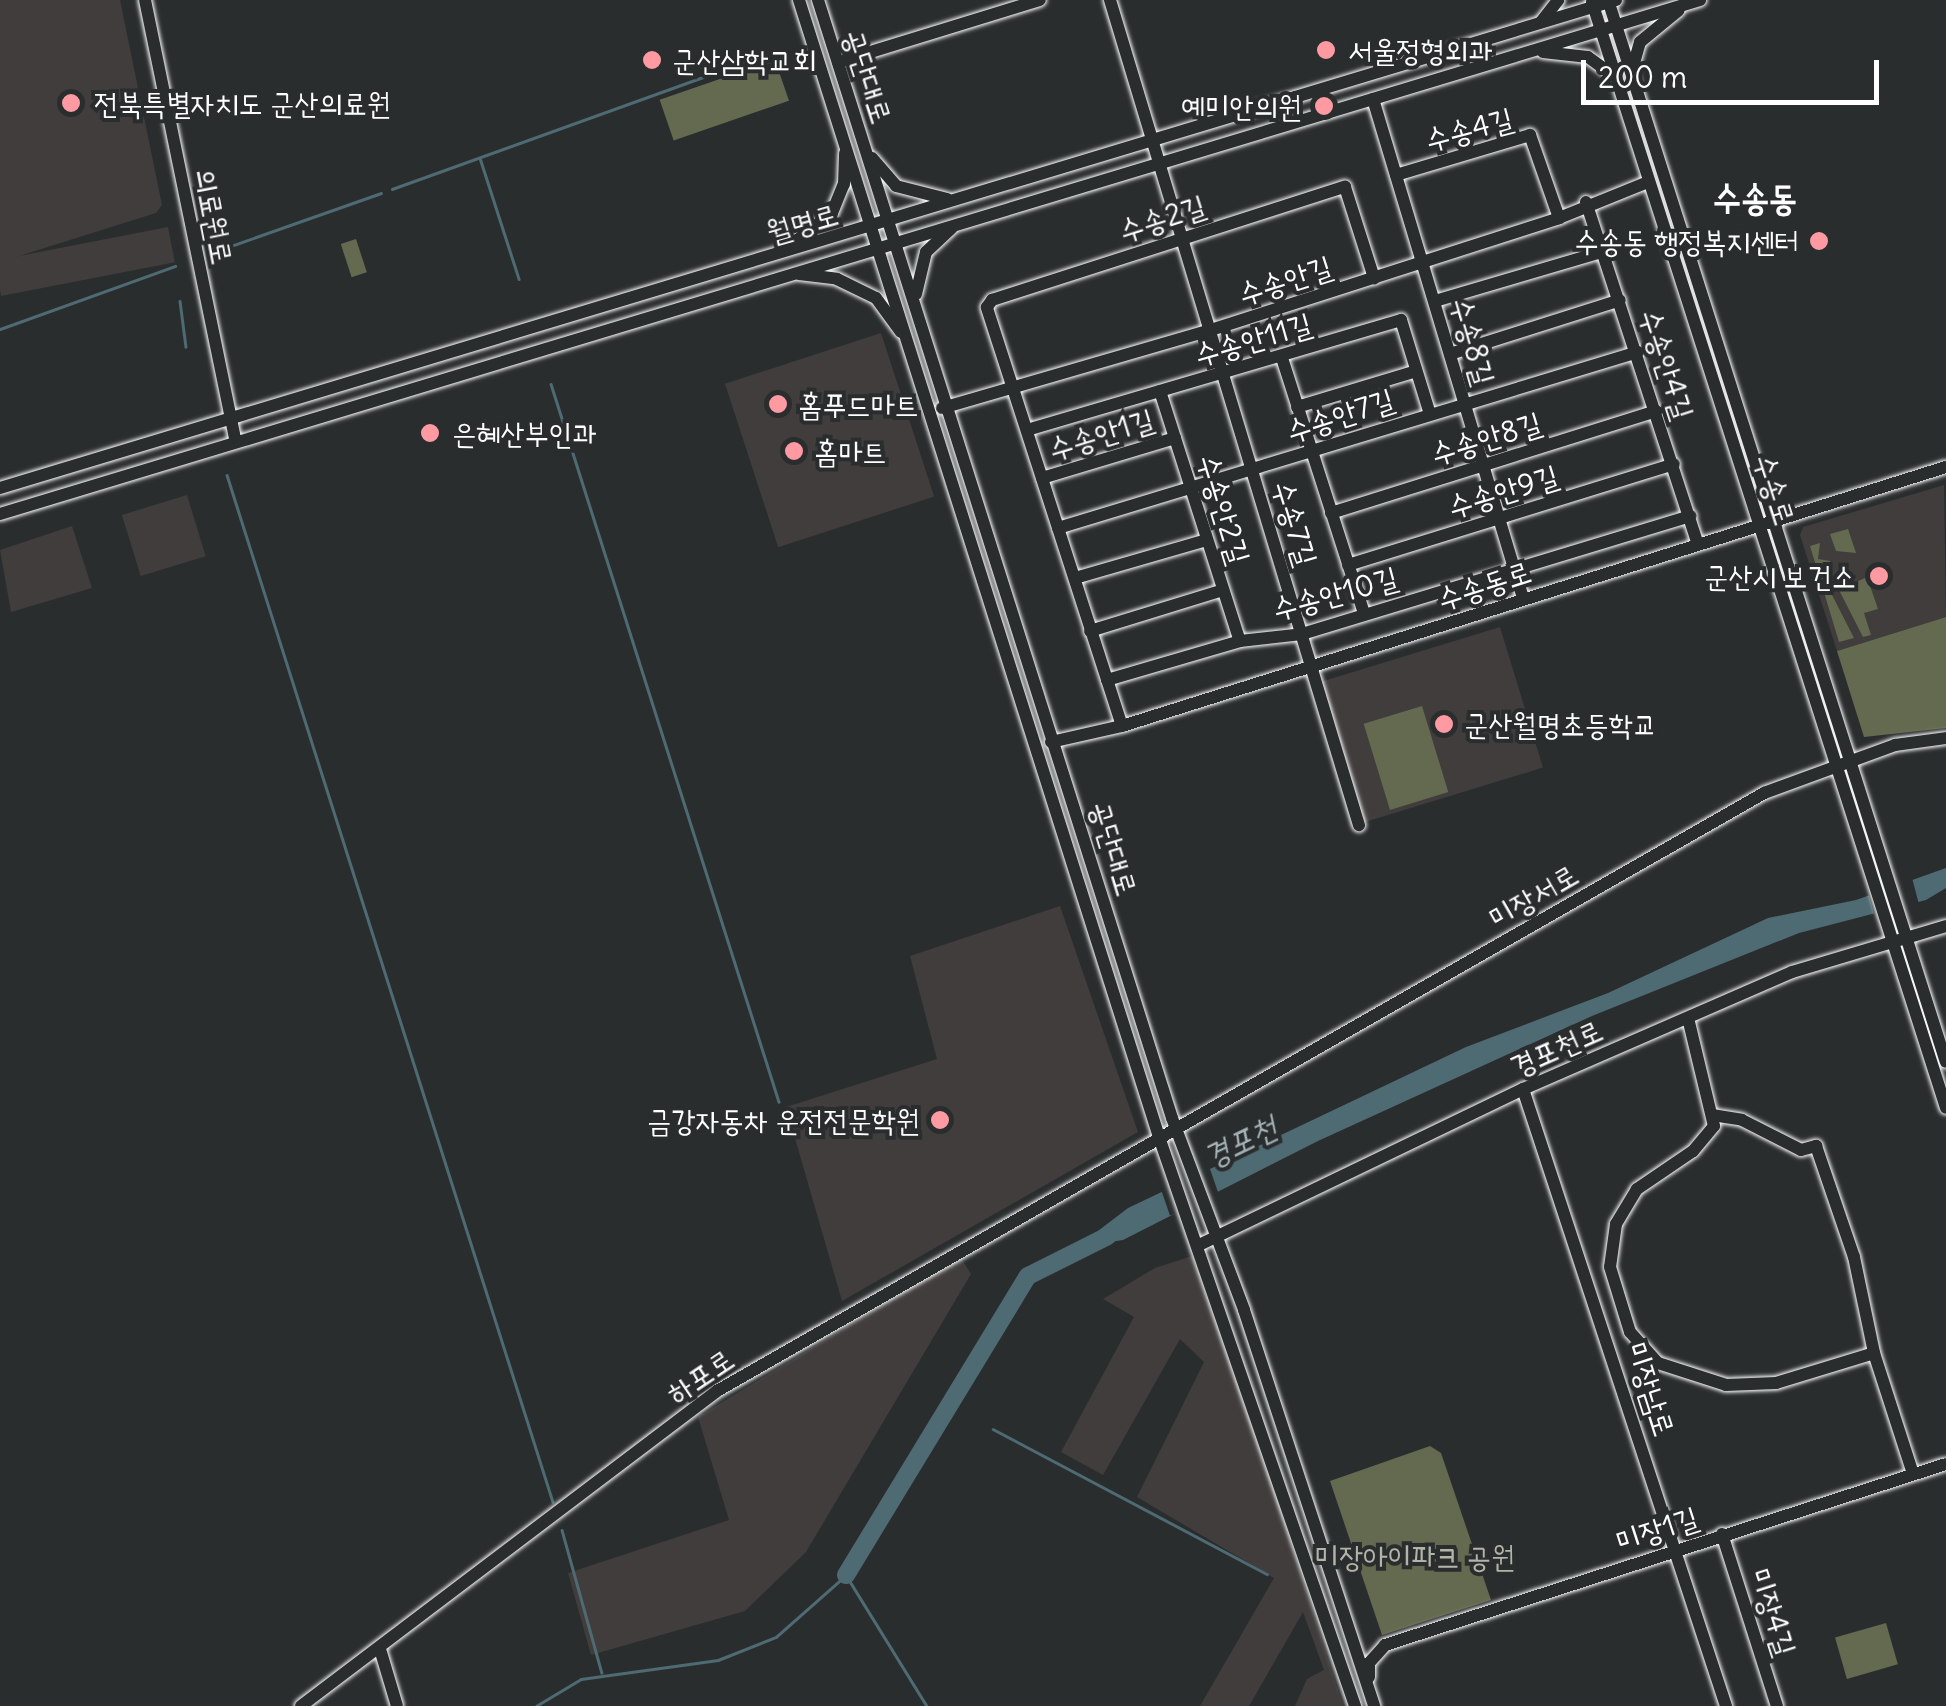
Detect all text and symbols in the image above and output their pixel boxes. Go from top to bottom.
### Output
street label: 공단대로 [836,25,900,127]
place label: 서울정형외과 [1348,32,1493,68]
marker: 서울정형외과 [1313,37,1339,63]
scale bar [1586,40,1884,102]
place label: 군산삼학교회 [672,42,817,78]
marker: 군산삼학교회 [641,49,663,71]
text: 200 m [1598,58,1687,96]
place label: 전북특별자치도 군산의료원 [94,85,391,121]
place label: 예미안의원 [1181,88,1302,124]
marker: 전북특별자치도 군산의료원 [58,90,84,116]
marker: 예미안의원 [1311,93,1337,119]
street label: 수송4길 [1421,100,1517,158]
street label: 의료원로 [187,165,241,267]
district label: 수송동 [1713,176,1797,218]
street label: 수송2길 [1114,187,1210,249]
street label: 월명로 [762,196,842,250]
place label: 수송동 행정복지센터 [1575,223,1799,259]
marker: 수송동 행정복지센터 [1808,230,1830,252]
street label: 수송안길 [1234,248,1336,312]
street label: 수송8길 [1443,293,1503,389]
street label: 수송안4길 [1632,304,1702,424]
street label: 수송안11길 [1190,305,1316,373]
street label: 수송안7길 [1282,381,1398,449]
place label: 홈푸드마트 [798,386,919,422]
marker: 홈푸드마트 [767,393,789,415]
street label: 수송안1길 [1044,401,1158,467]
street label: 수송안8길 [1426,404,1546,472]
place label: 은혜산부인과 [452,415,597,451]
marker: 은혜산부인과 [417,420,443,446]
place label: 홈마트 [814,433,886,469]
marker: 홈마트 [783,440,805,462]
street label: 수송로 [1747,449,1803,529]
street label: 수송안2길 [1190,450,1258,568]
street label: 수송안9길 [1443,457,1563,525]
street label: 수송7길 [1265,476,1325,570]
street label: 수송동로 [1433,553,1535,617]
place label: 군산시 보건소 [1704,558,1856,594]
street label: 수송안10길 [1268,559,1402,627]
marker: 군산시 보건소 [1866,563,1892,589]
place label: 군산월명초등학교 [1464,706,1657,742]
marker: 군산월명초등학교 [1433,713,1455,735]
street label: 공단대로 [1083,797,1145,899]
street label: 미장서로 [1482,856,1584,936]
street label: 경포천로 [1505,1012,1607,1084]
place label: 금강자동차 운전전문학원 [647,1102,920,1138]
water label: 경포천 [1197,1108,1283,1176]
marker: 금강자동차 운전전문학원 [929,1109,951,1131]
street label: 미장남로 [1619,1338,1683,1440]
street label: 하포로 [660,1341,740,1411]
street label: 미장1길 [1611,1499,1703,1559]
park label: 미장아이파크 공원 [1315,1538,1515,1574]
street label: 미장4길 [1742,1564,1804,1660]

